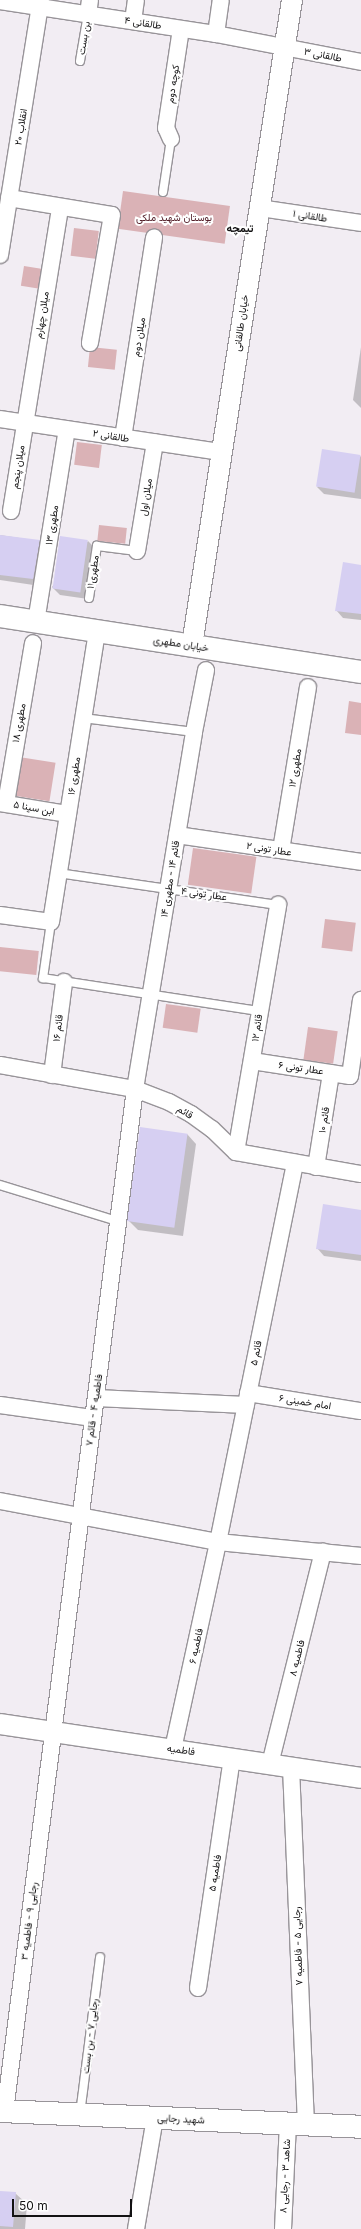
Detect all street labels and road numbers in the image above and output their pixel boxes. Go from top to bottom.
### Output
street label: طالقانی ۴ [124,14,162,32]
street label: بن بست [75,20,93,56]
street label: طالقانی ۳ [303,45,343,65]
street label: کوچه دوم [164,64,182,104]
street label: انقلاب ۲۰ [12,108,30,146]
street label: طالقانی ۱ [292,207,328,225]
street label: میلان چهارم [32,291,52,339]
street label: خیابان طالقانی [231,294,251,352]
street label: میلان دوم [130,316,148,358]
street label: طالقانی ۲ [92,427,130,445]
street label: میلان پنجم [9,444,27,490]
street label: میلان اول [137,477,155,517]
street label: مطهری ۱۳ [43,504,61,546]
street label: مطهری۱۱ [84,554,102,590]
street label: خیابان مطهری [152,634,210,654]
street label: مطهری ۱۸ [10,702,28,744]
street label: مطهری ۱۲ [286,748,304,788]
street label: مطهری ۱۶ [65,756,83,796]
street label: ابن سینا ۵ [13,798,55,818]
street label: عطار تونی ۲ [245,839,293,859]
street label: قائم ۱۴ - مطهری ۱۴ [158,840,182,918]
street label: عطار تونی ۴ [180,885,228,903]
street label: قائم ۱۶ [50,1014,66,1042]
street label: قائم ۱۲ [249,1014,265,1042]
street label: عطار تونی ۶ [278,1059,324,1077]
street label: قائم [175,1103,195,1121]
street label: قائم ۱۰ [316,1106,332,1134]
street label: قائم ۵ [248,1339,264,1367]
street label: فاطمیه ۴ - قائم ۷ [83,1373,105,1447]
street label: امام خمینی ۶ [278,1392,332,1412]
street label: فاطمیه ۶ [186,1627,206,1665]
street label: فاطمیه ۸ [287,1639,307,1677]
street label: فاطمیه [166,1742,196,1758]
street label: فاطمیه ۵ [206,1854,224,1892]
street label: رجایی ۹ - فاطمیه ۳ [18,1881,40,1961]
street label: رجایی ۵ - فاطمیه ۷ [291,1906,305,1986]
street label: رجایی ۷ - بن بست [79,1998,101,2074]
street label: شهید رجایی [157,2112,205,2126]
street label: شاهد ۳ - رجایی ۸ [277,2139,293,2213]

